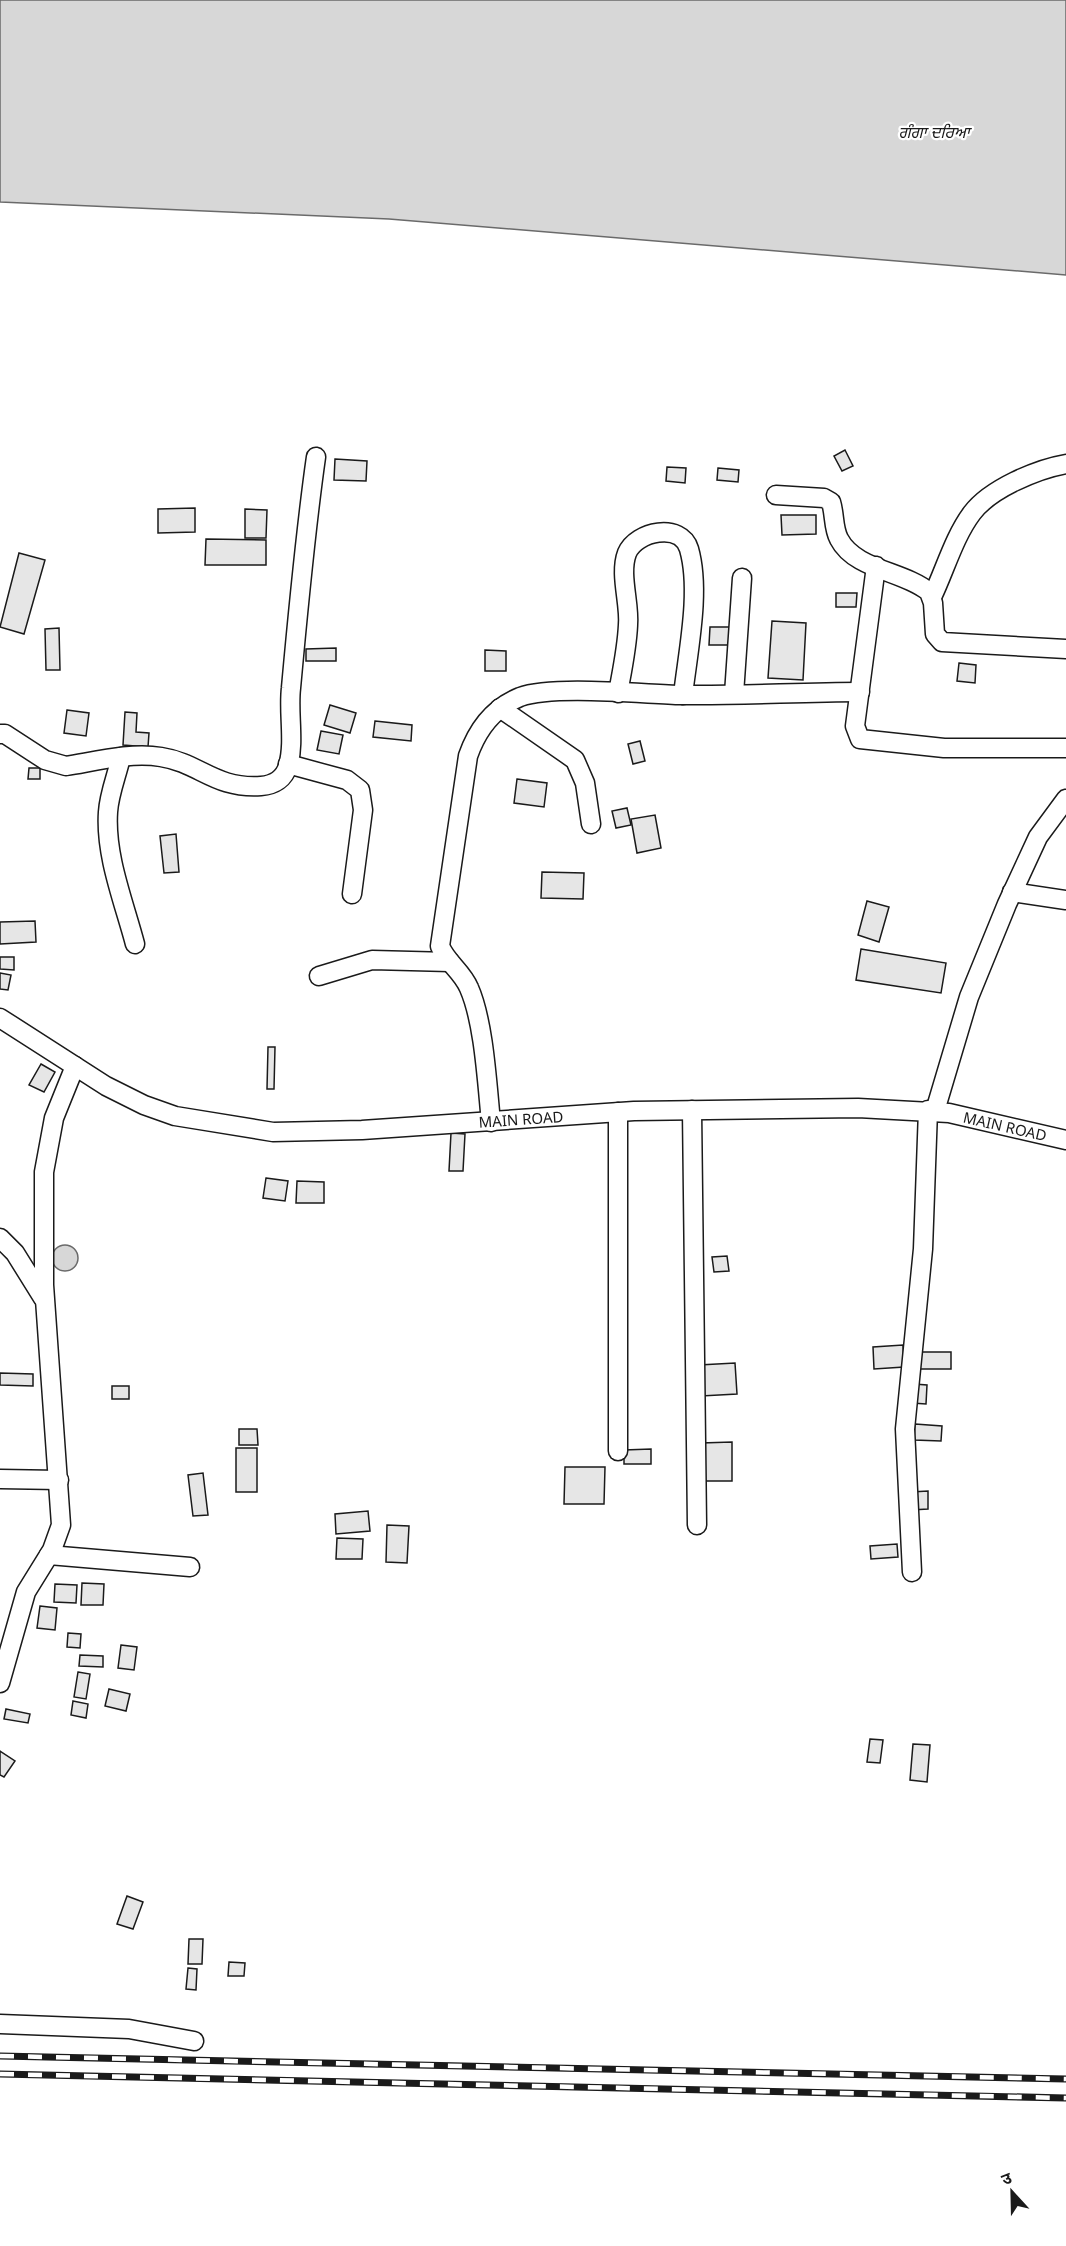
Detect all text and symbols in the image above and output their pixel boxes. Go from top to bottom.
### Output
water label: ਗੰਗਾ ਦਰਿਆ [899,121,973,143]
street label: MAIN ROAD [478,1106,564,1132]
street label: MAIN ROAD [961,1107,1049,1145]
north arrow [982,2162,1042,2222]
text: उ [998,2166,1015,2190]

